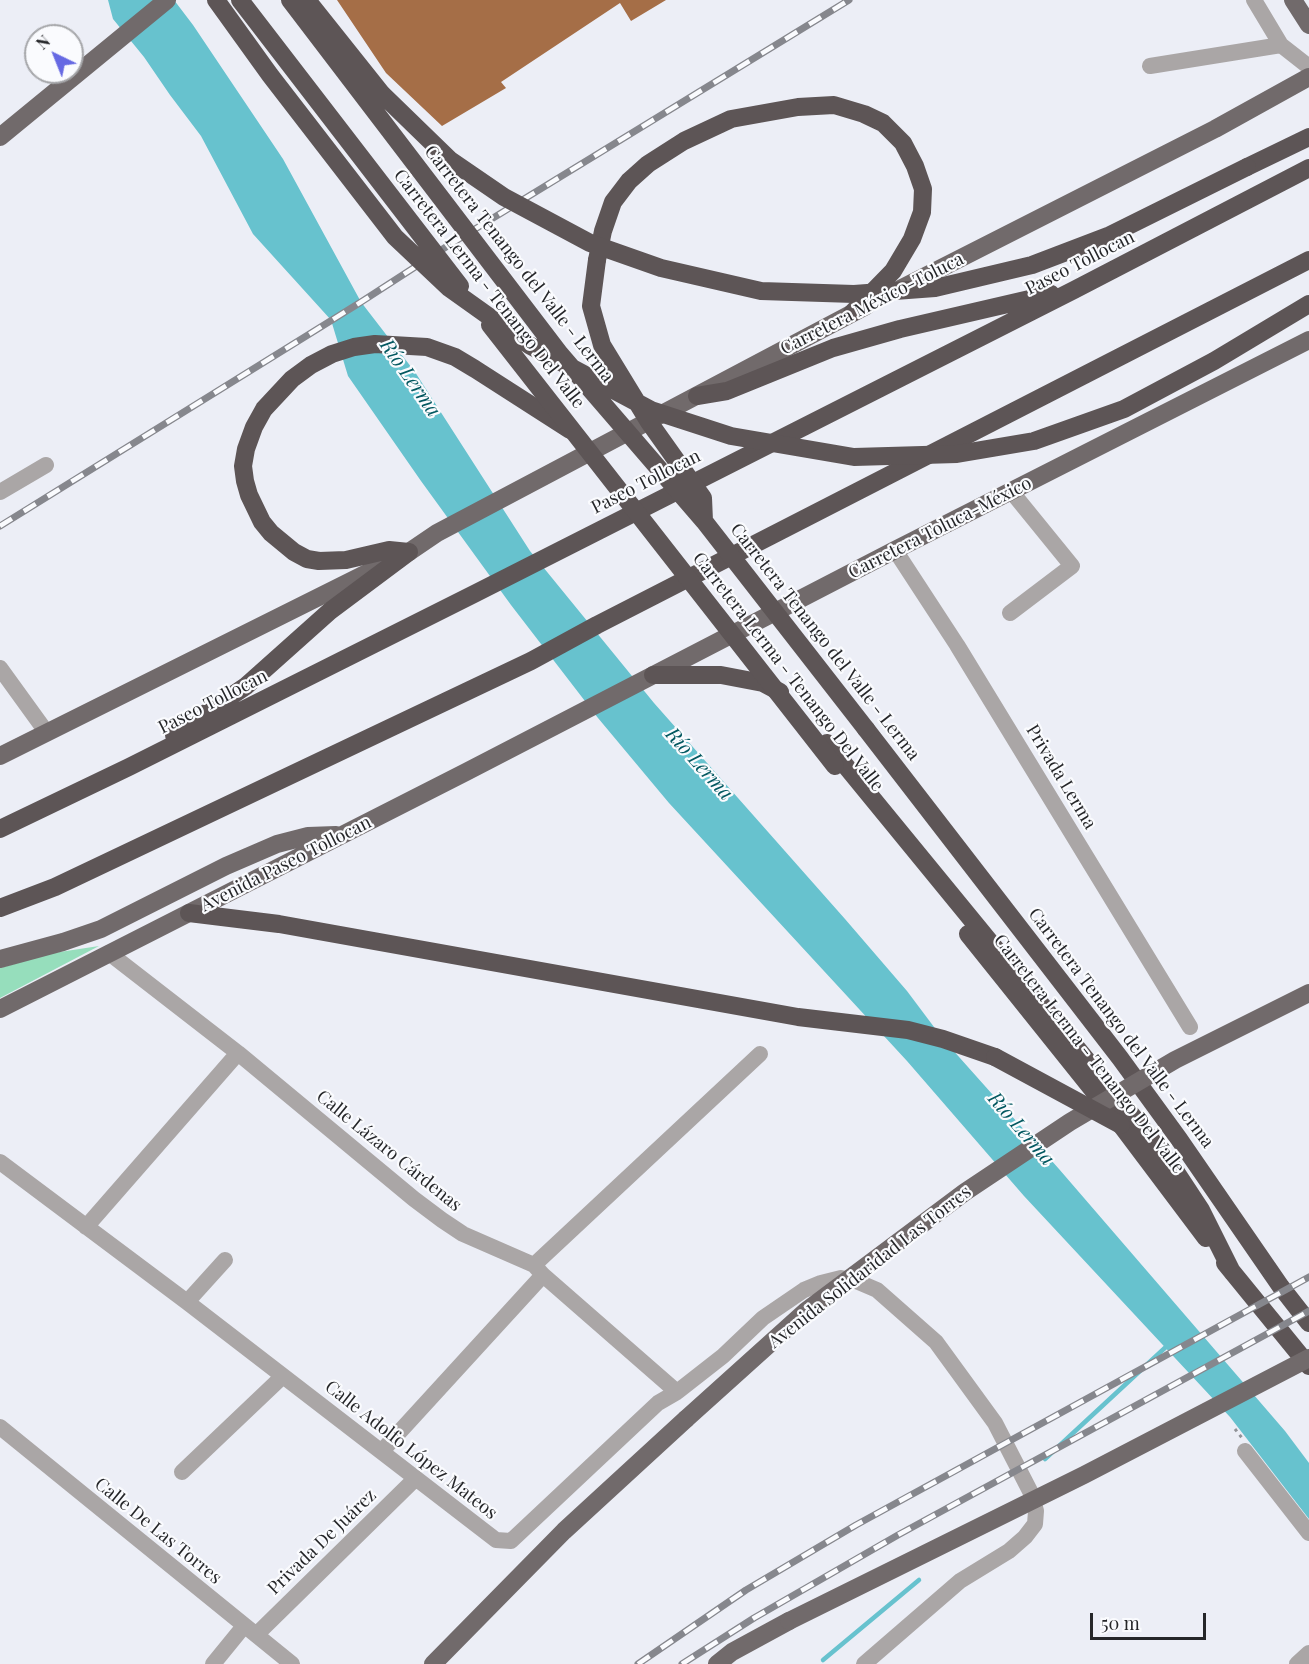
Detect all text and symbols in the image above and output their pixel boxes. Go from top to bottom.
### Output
north arrow [24,24,84,84]
text: N [31,30,54,54]
street label: Carretera Tenango del Valle - Lerma [420,141,618,387]
street label: Carretera Lerma - Tenango Del Valle [389,165,589,413]
street label: Paseo Tollocan [1022,226,1138,300]
street label: Carretera México-Toluca [777,248,967,360]
water label: Río Lerma [374,334,446,422]
street label: Paseo Tollocan [588,445,704,519]
street label: Carretera Toluca-México [845,472,1035,584]
street label: Carretera Tenango del Valle - Lerma [726,519,924,765]
street label: Carretera Lerma - Tenango Del Valle [688,548,888,796]
street label: Paseo Tollocan [155,665,271,739]
street label: Privada Lerma [1021,721,1101,833]
water label: Río Lerma [660,723,738,805]
street label: Avenida Paseo Tollocan [197,812,375,916]
street label: Carretera Tenango del Valle - Lerma [1024,904,1218,1152]
street label: Carretera Lerma - Tenango Del Valle [989,930,1189,1178]
street label: Calle Lázaro Cárdenas [312,1086,466,1216]
water label: Río Lerma [983,1087,1059,1171]
street label: Avenida Solidaridad Las Torres [764,1181,976,1353]
street label: Calle Adolfo López Mateos [321,1376,501,1524]
street label: Calle De Las Torres [90,1473,226,1589]
street label: Privada De Juárez [263,1485,381,1599]
scale bar [1093,1601,1208,1639]
text: 50 m [1101,1611,1140,1635]

